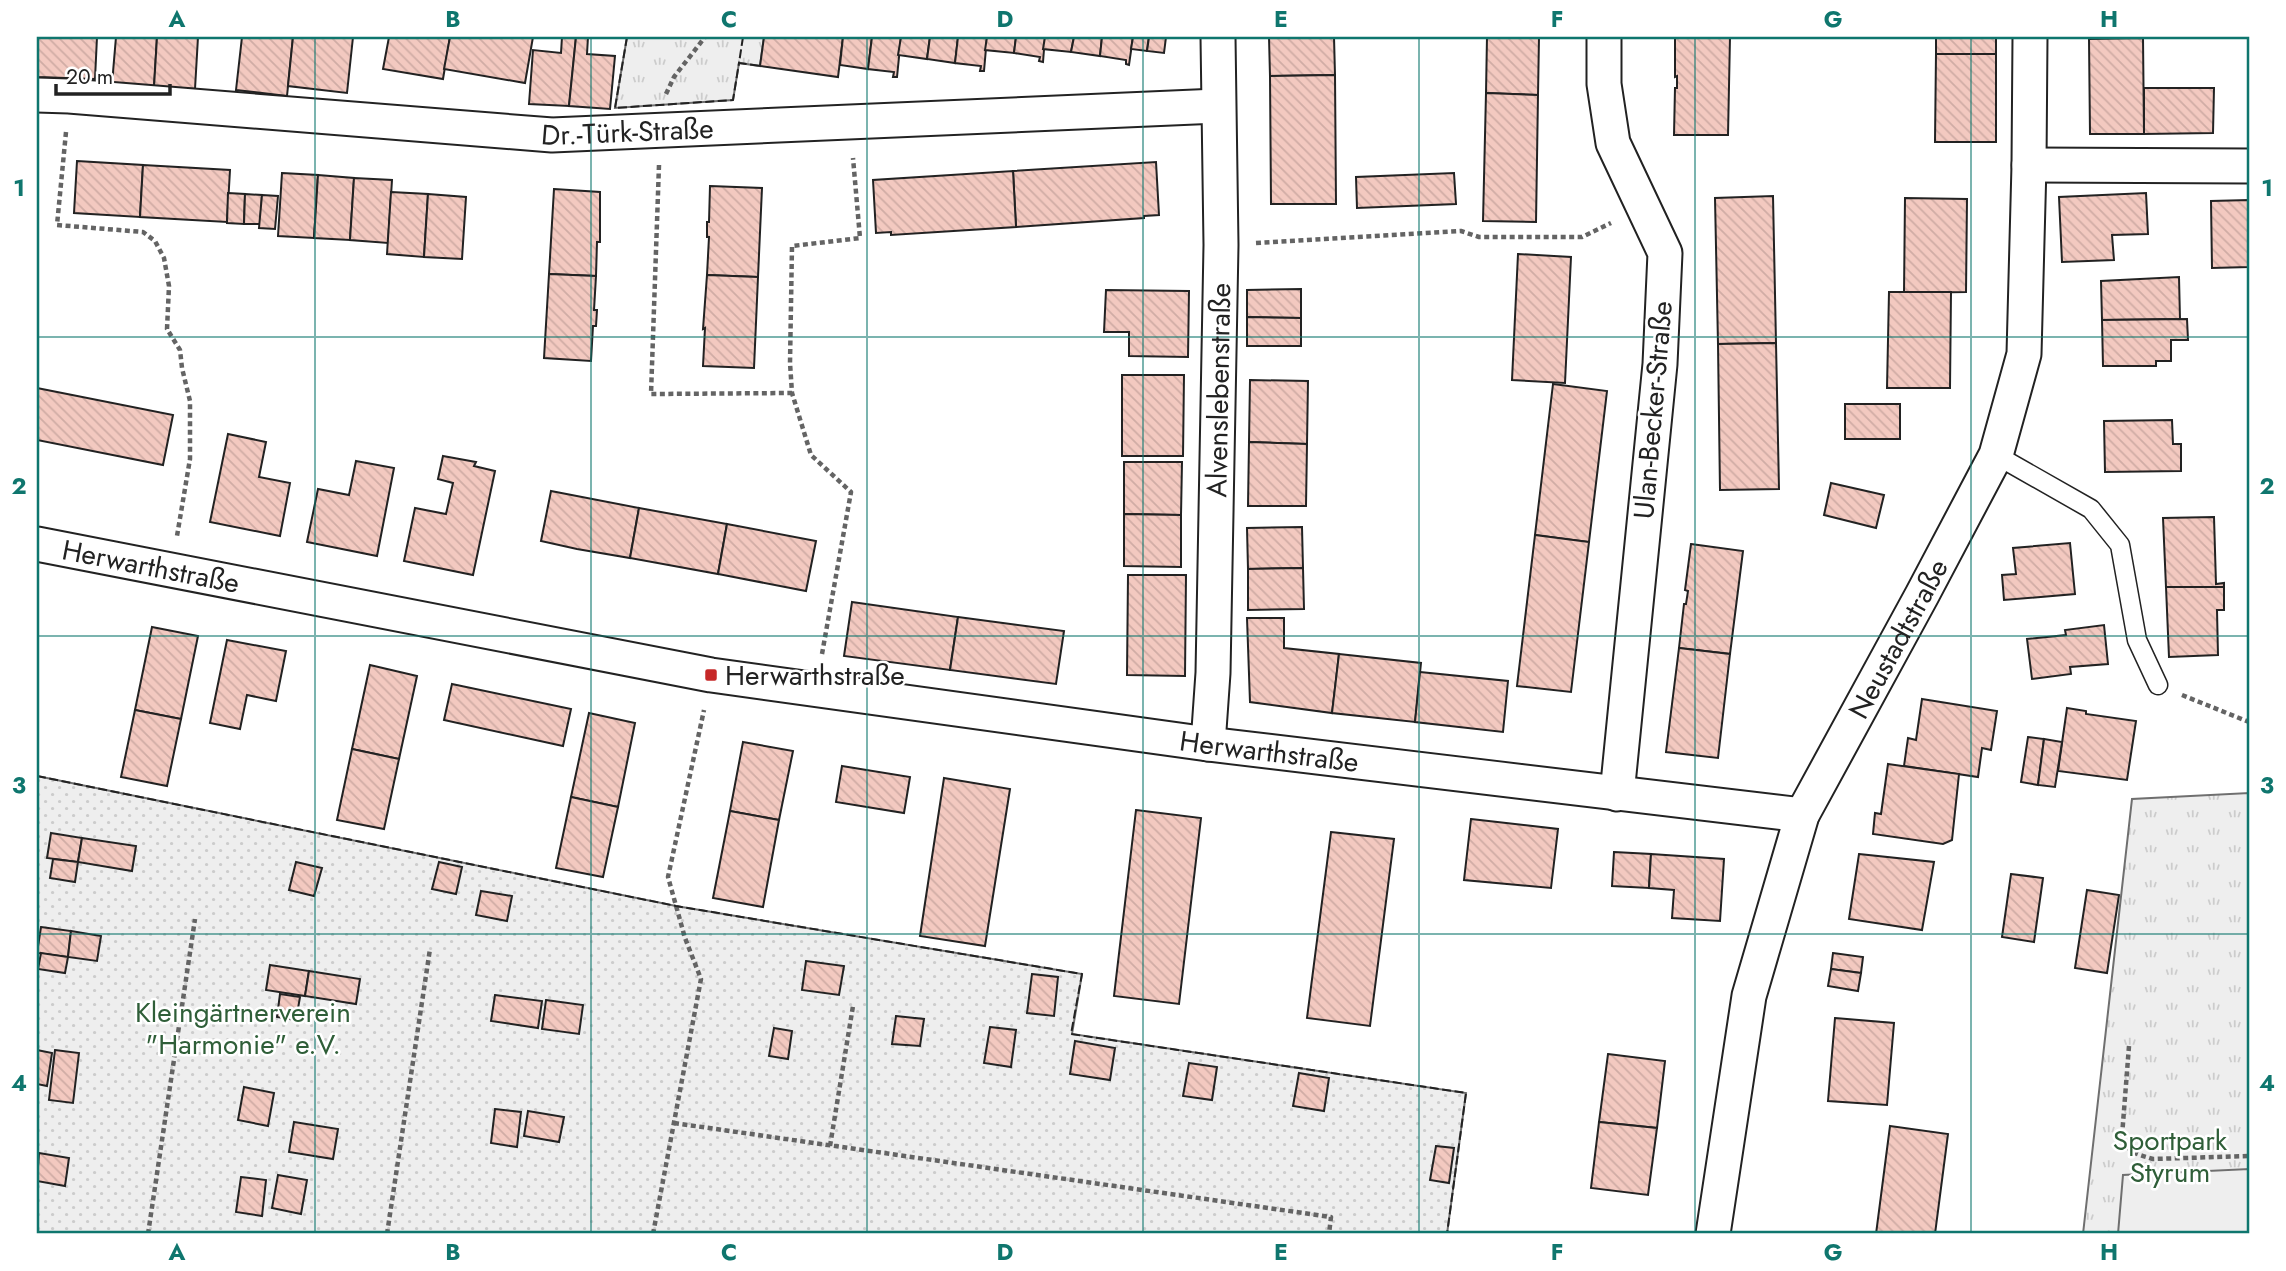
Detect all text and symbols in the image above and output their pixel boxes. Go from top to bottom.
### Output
text: A [168,2,186,36]
text: B [445,2,461,36]
text: C [721,2,737,36]
text: D [997,2,1014,36]
text: E [1274,2,1288,36]
text: F [1551,2,1563,36]
text: G [1824,2,1842,36]
text: H [2100,2,2118,36]
scale bar [56,52,170,96]
text: 20 m [66,62,113,92]
street label: Dr.-Türk-Straße [540,107,714,156]
text: 1 [13,171,25,205]
text: 1 [2261,171,2273,205]
street label: Alvenslebenstraße [1196,283,1241,498]
street label: Ulan-Becker-Straße [1623,299,1683,521]
text: 2 [11,469,27,503]
text: 2 [2259,469,2275,503]
street label: Herwarthstraße [59,529,243,603]
street label: Neustadtstraße [1838,552,1958,726]
place label: Herwarthstraße [725,655,905,696]
marker: Herwarthstraße [703,667,719,683]
street label: Herwarthstraße [1177,720,1361,782]
text: 3 [12,768,26,802]
text: 3 [2260,768,2274,802]
park label: Kleingärtnerverein "Harmonie" e.V. [135,992,351,1065]
text: 4 [11,1066,27,1100]
text: 4 [2259,1066,2275,1100]
park label: Sportpark Styrum [2113,1120,2228,1193]
text: A [168,1235,186,1269]
text: B [445,1235,461,1269]
text: C [721,1235,737,1269]
text: D [997,1235,1014,1269]
text: E [1274,1235,1288,1269]
text: F [1551,1235,1563,1269]
text: G [1824,1235,1842,1269]
text: H [2100,1235,2118,1269]

